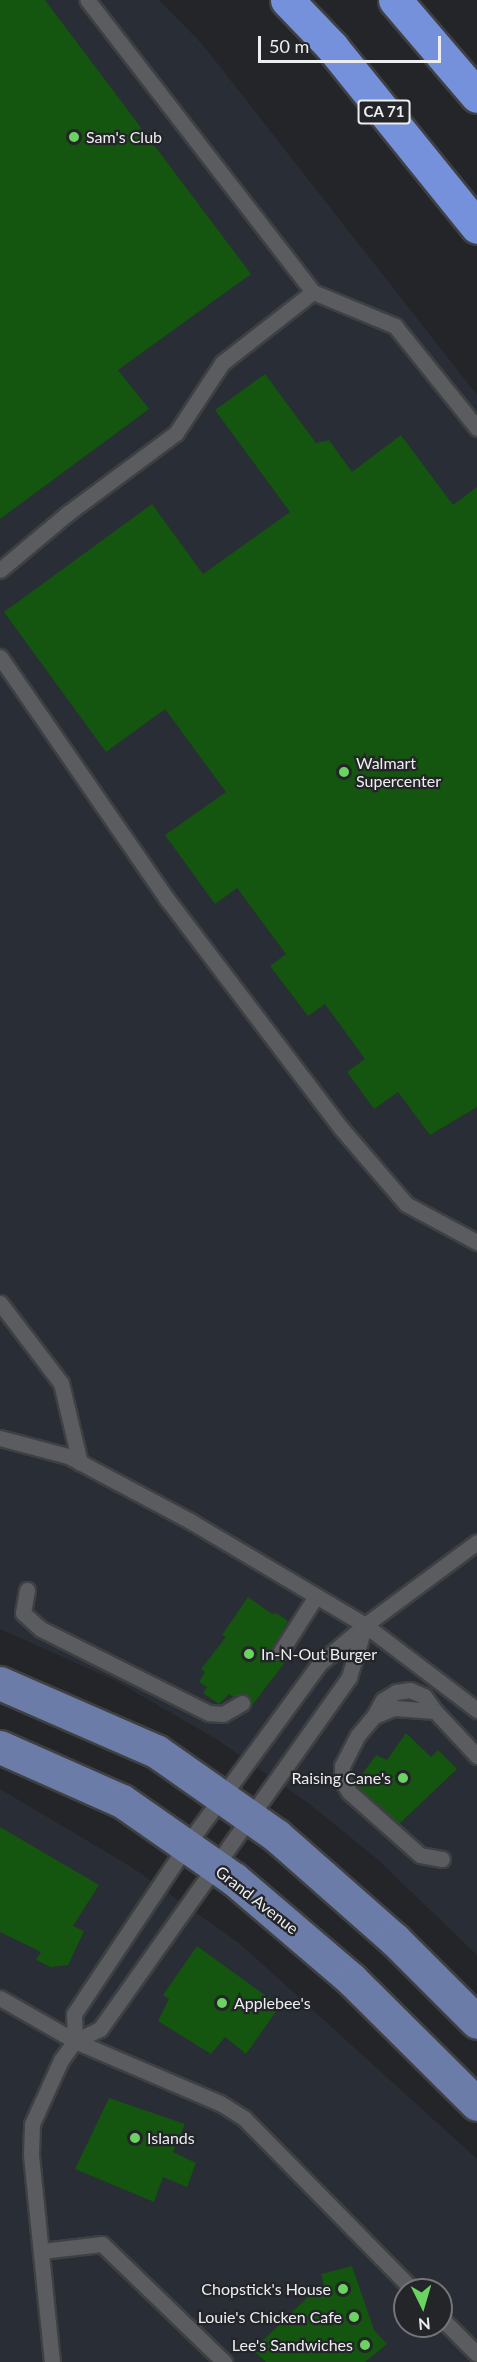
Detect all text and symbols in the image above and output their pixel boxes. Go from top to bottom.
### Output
scale bar [261,24,444,62]
text: 50 m [269,35,309,57]
road number: CA 71 [357,100,411,124]
place label: Sam's Club [86,127,162,147]
marker: Sam's Club [67,130,81,144]
place label: Walmart Supercenter [356,753,441,791]
marker: Walmart Supercenter [337,765,351,779]
place label: In-N-Out Burger [261,1644,377,1664]
marker: In-N-Out Burger [242,1647,256,1661]
place label: Raising Cane's [291,1768,391,1788]
marker: Raising Cane's [396,1771,410,1785]
street label: Grand Avenue [212,1862,302,1938]
place label: Applebee's [234,1993,311,2013]
marker: Applebee's [215,1996,229,2010]
place label: Islands [147,2128,195,2148]
marker: Islands [128,2131,142,2145]
north arrow [393,2278,453,2338]
place label: Chopstick's House [201,2279,331,2299]
marker: Chopstick's House [336,2282,350,2296]
place label: Louie's Chicken Cafe [198,2307,342,2327]
marker: Louie's Chicken Cafe [347,2310,361,2324]
text: N [417,2314,431,2334]
place label: Lee's Sandwiches [232,2335,353,2355]
marker: Lee's Sandwiches [358,2338,372,2352]

